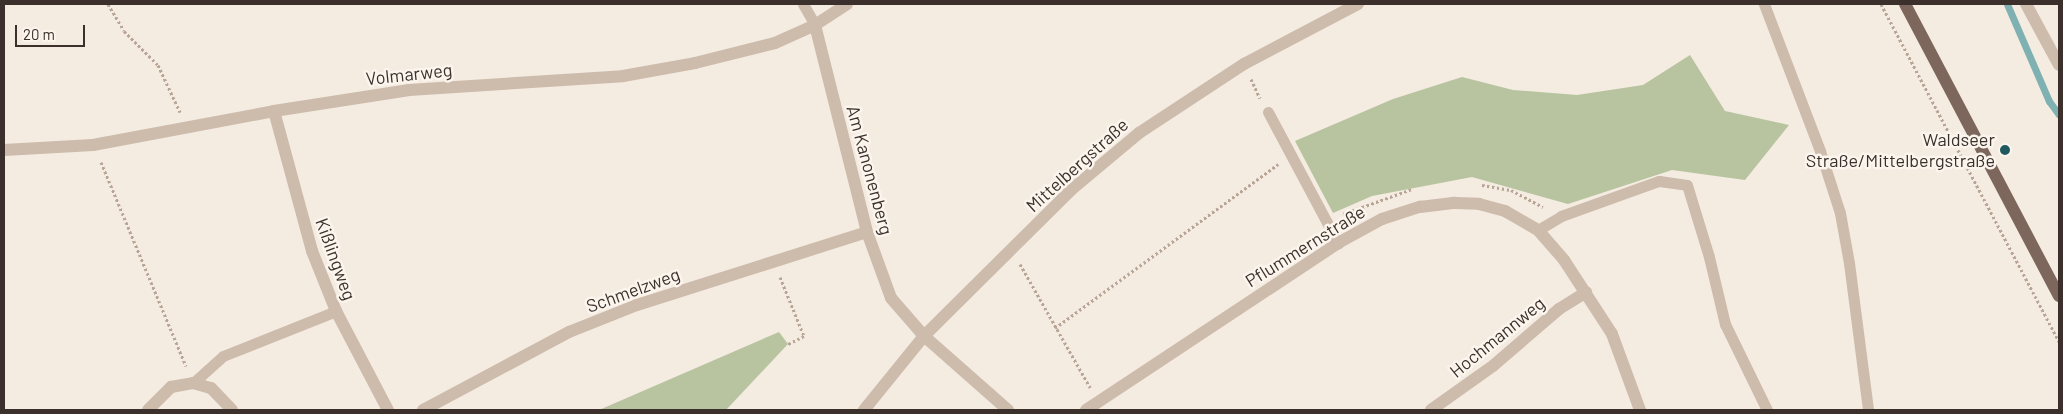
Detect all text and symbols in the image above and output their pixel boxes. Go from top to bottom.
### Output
scale bar [18,15,88,47]
text: 20 m [23,25,55,43]
street label: Volmarweg [365,59,453,89]
street label: Am Kanonenberg [842,103,898,237]
street label: Mittelbergstraße [1022,114,1132,216]
place label: Waldseer Straße/Mittelbergstraße [1806,129,1995,172]
marker: Waldseer Straße/Mittelbergstraße [1999,144,2011,156]
street label: Pflummernstraße [1241,201,1369,291]
street label: Kißlingweg [311,215,361,303]
street label: Schmelzweg [583,263,683,317]
street label: Hochmannweg [1445,292,1549,382]

